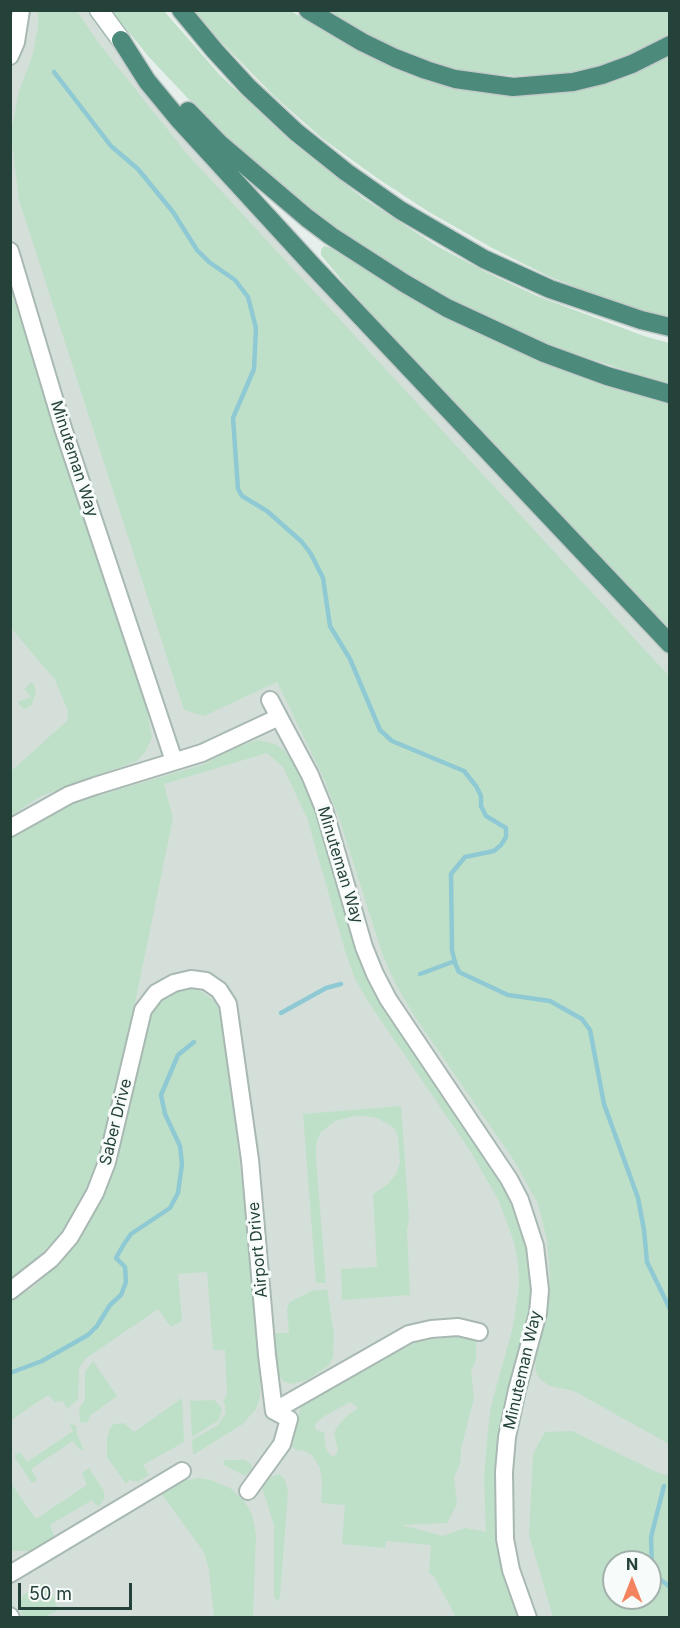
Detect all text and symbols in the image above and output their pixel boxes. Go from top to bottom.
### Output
street label: Minuteman Way [46,398,102,520]
street label: Minuteman Way [313,804,367,926]
street label: Saber Drive [96,1077,136,1167]
street label: Airport Drive [244,1201,272,1299]
street label: Minuteman Way [500,1309,546,1431]
north arrow [602,1550,662,1610]
text: N [626,1554,638,1574]
scale bar [21,1571,135,1609]
text: 50 m [29,1583,72,1604]

